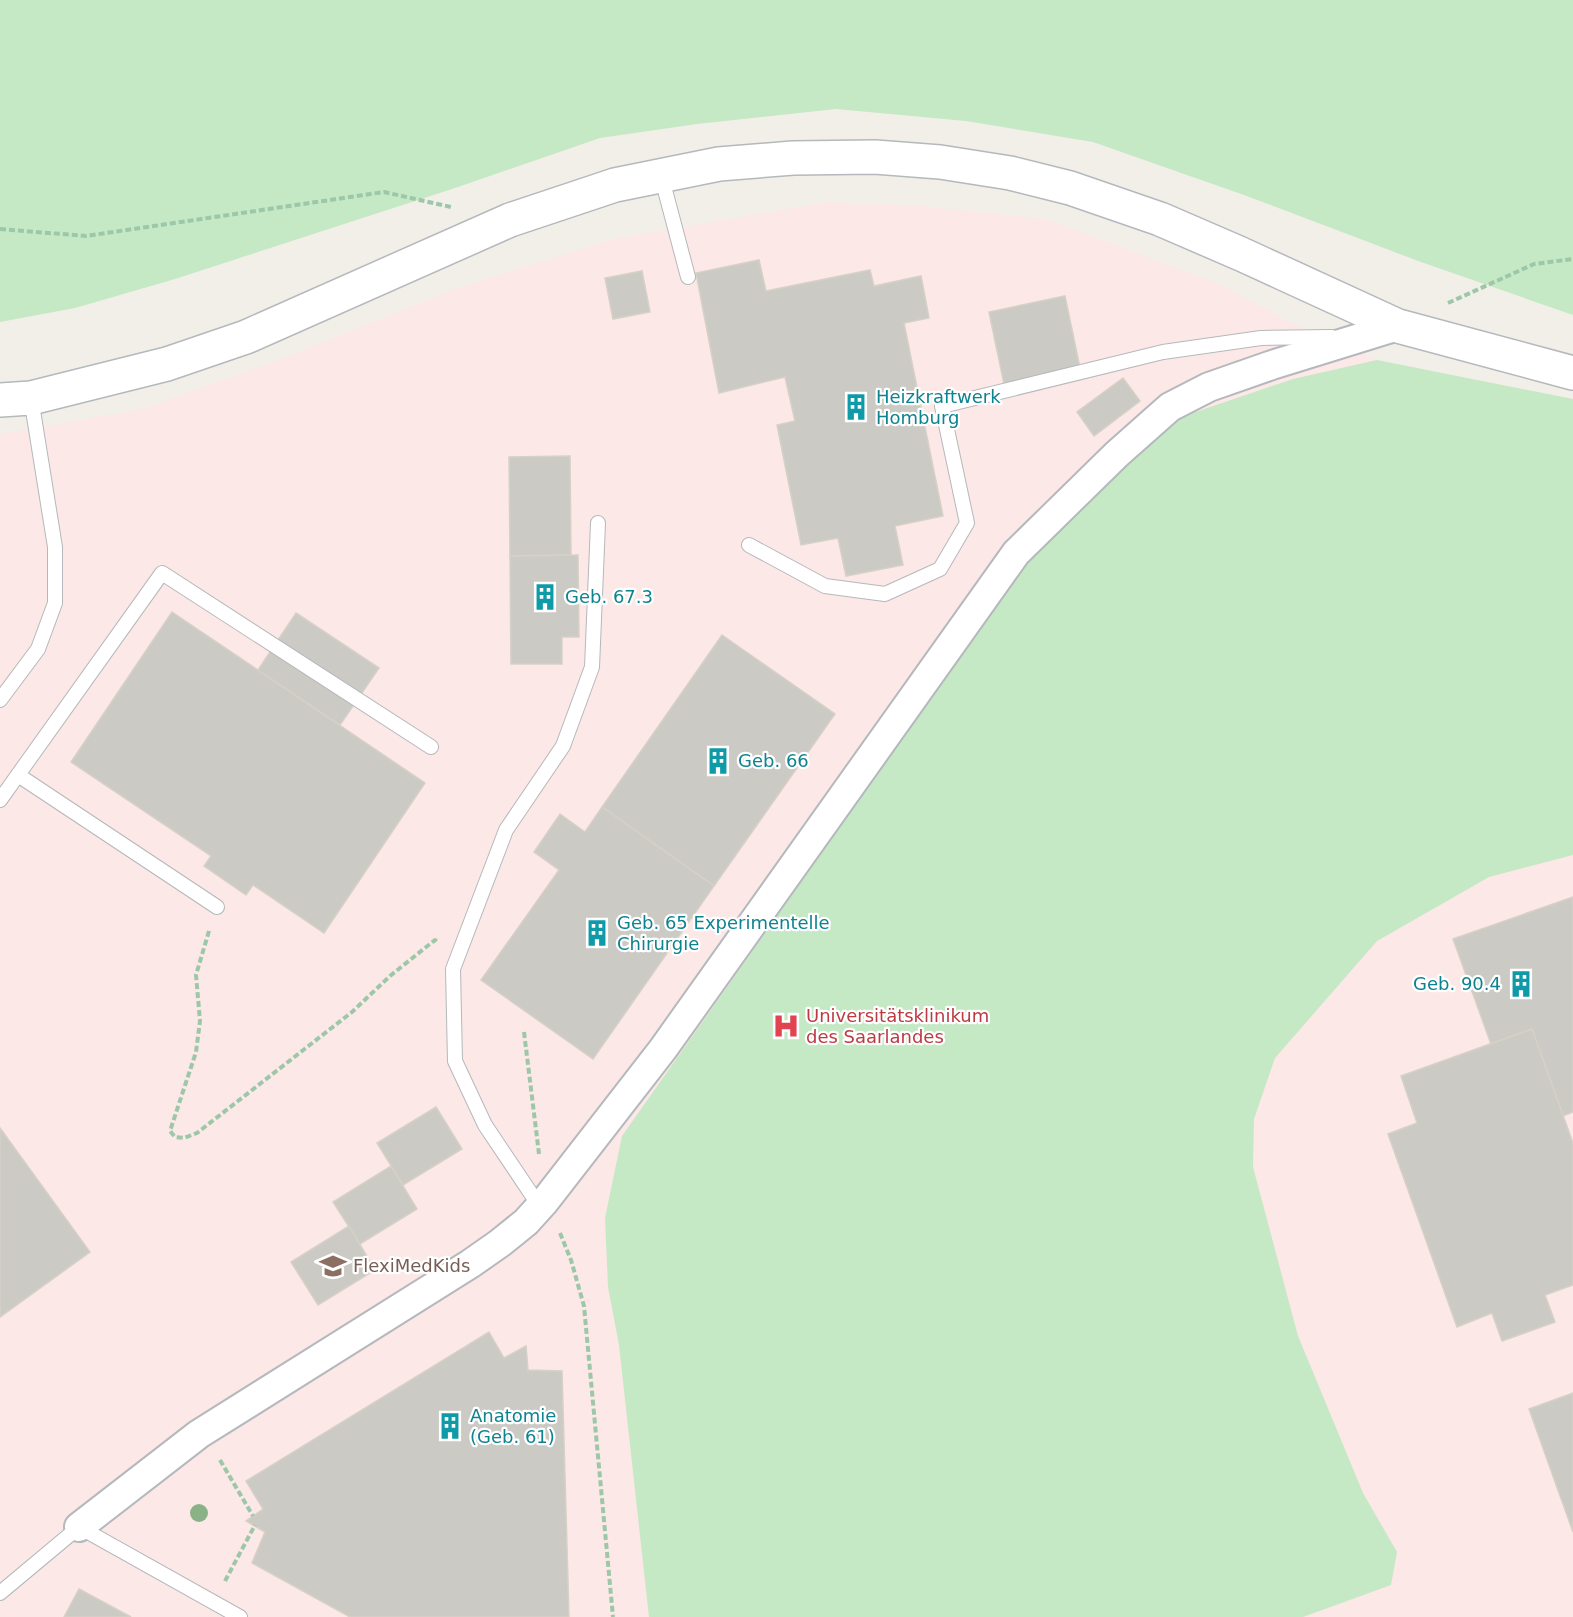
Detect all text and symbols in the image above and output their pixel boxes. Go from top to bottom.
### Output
place label: Heizkraftwerk Homburg [876,386,1001,428]
building icon: Heizkraftwerk Homburg [841,392,871,422]
building icon: Geb. 67.3 [530,582,560,612]
place label: Geb. 67.3 [565,586,653,607]
building icon: Geb. 66 [703,746,733,776]
place label: Geb. 66 [738,750,809,771]
place label: Geb. 65 Experimentelle Chirurgie [617,912,830,954]
building icon: Geb. 65 Experimentelle Chirurgie [582,918,612,948]
building icon: Geb. 90.4 [1506,969,1536,999]
place label: Geb. 90.4 [1413,973,1501,994]
place label: Universitätsklinikum des Saarlandes [806,1005,989,1047]
hospital icon: Universitätsklinikum des Saarlandes [771,1011,801,1041]
school or university icon: FlexiMedKids [318,1251,348,1281]
place label: FlexiMedKids [353,1255,470,1276]
place label: Anatomie (Geb. 61) [470,1405,556,1447]
building icon: Anatomie (Geb. 61) [435,1411,465,1441]

